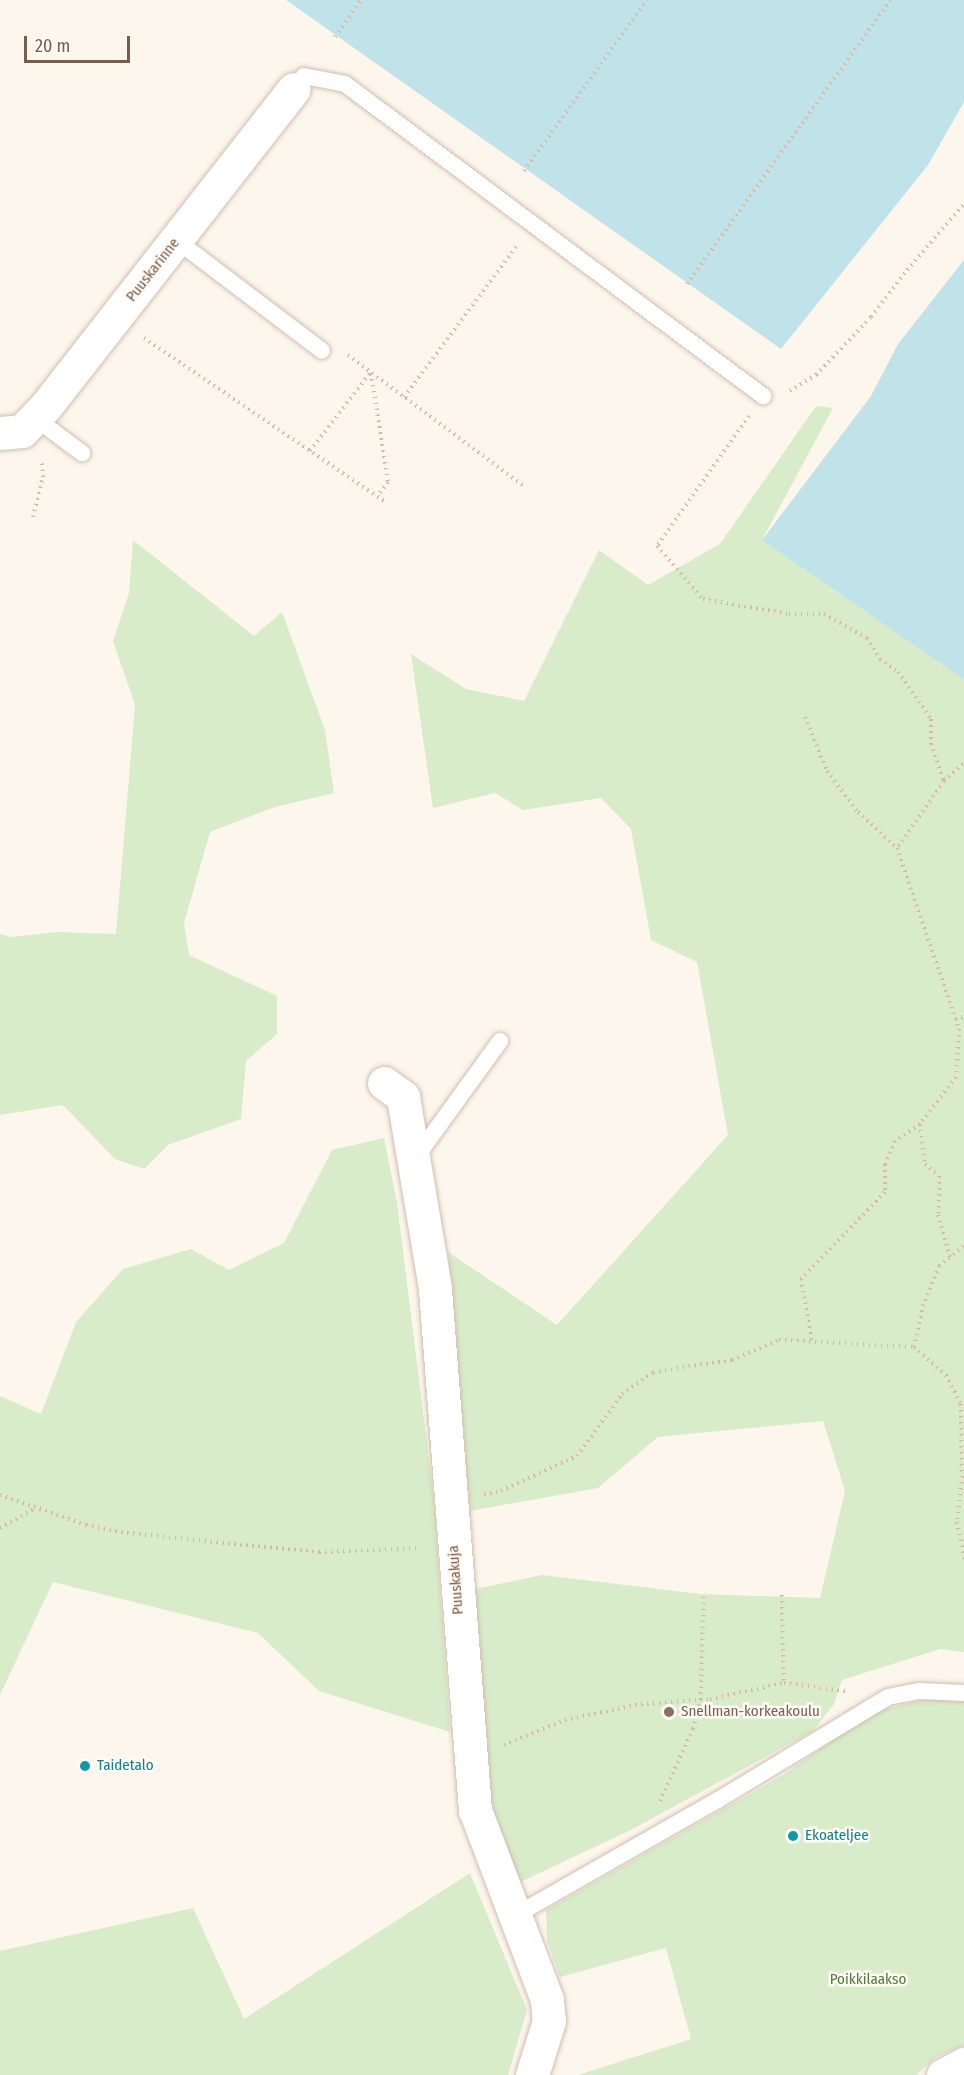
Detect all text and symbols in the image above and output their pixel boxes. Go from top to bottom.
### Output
scale bar [27,24,134,62]
text: 20 m [35,35,70,57]
street label: Puuskarinne [123,235,183,305]
street label: Puuskakuja [445,1545,467,1615]
place label: Snellman-korkeakoulu [681,1703,820,1721]
marker: Snellman-korkeakoulu [662,1705,676,1719]
place label: Taidetalo [97,1757,154,1775]
marker: Taidetalo [78,1759,92,1773]
place label: Ekoateljee [805,1827,869,1845]
marker: Ekoateljee [786,1829,800,1843]
park label: Poikkilaakso [830,1971,906,1989]

